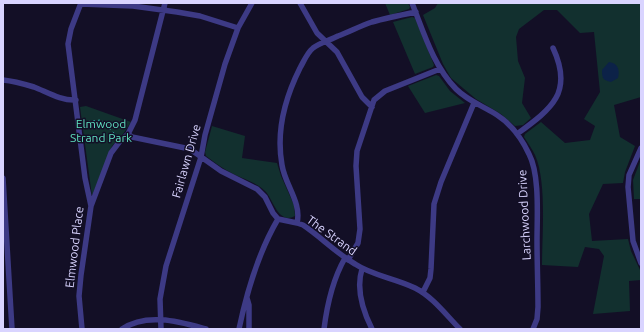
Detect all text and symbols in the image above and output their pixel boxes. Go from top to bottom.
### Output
park label: Elmwood Strand Park [70,117,132,144]
street label: Fairlawn Drive [169,123,203,199]
street label: Larchwood Drive [515,169,533,261]
street label: Elmwood Place [63,205,85,289]
street label: The Strand [305,213,359,257]

